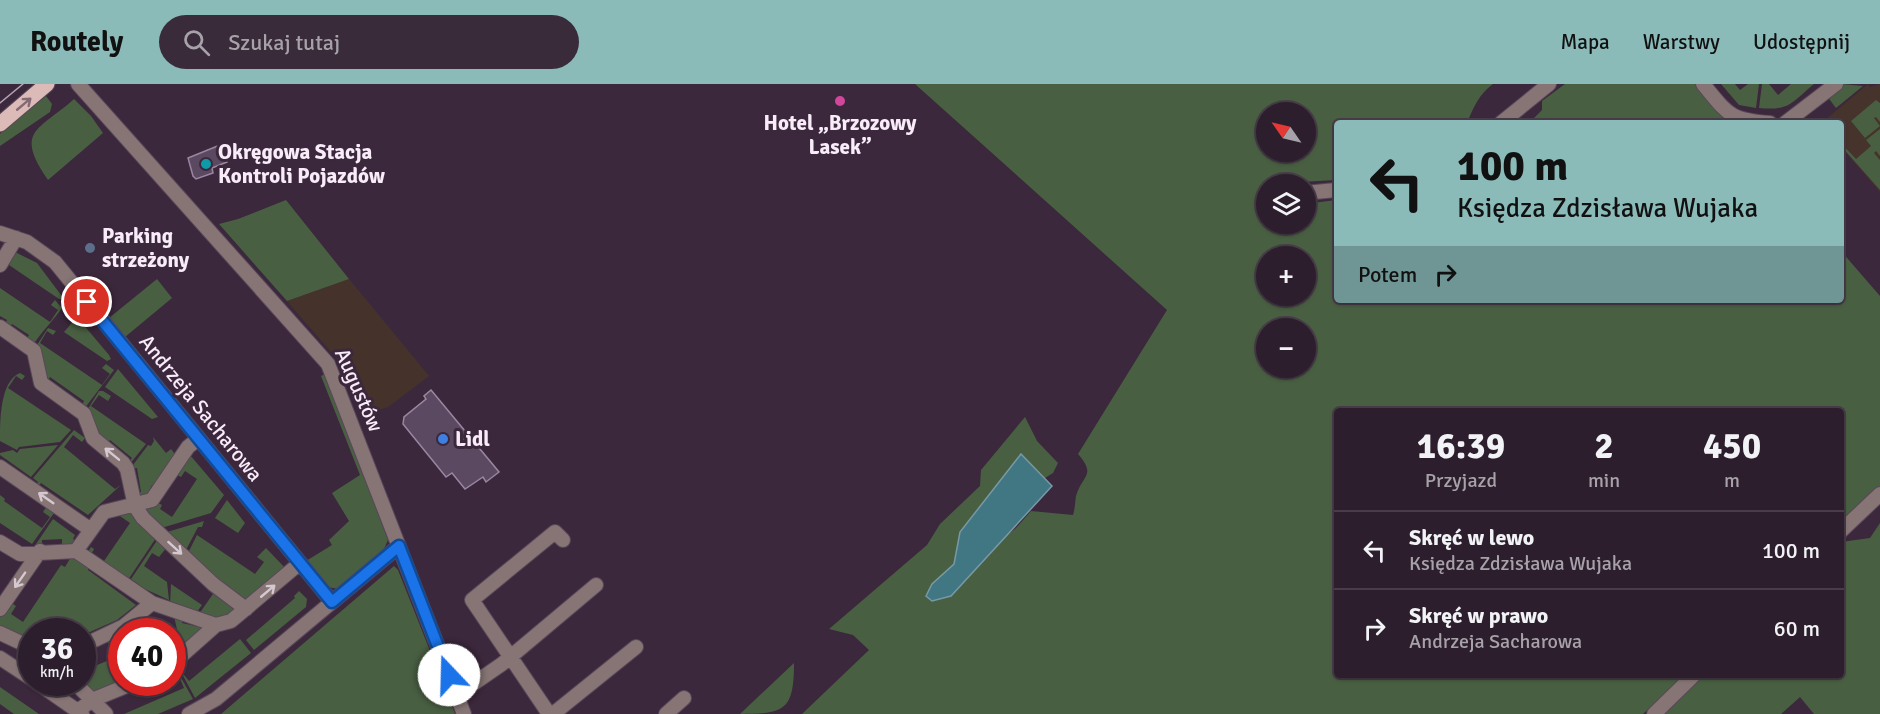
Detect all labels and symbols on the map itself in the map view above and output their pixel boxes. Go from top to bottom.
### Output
marker: Hotel „Brzozowy Lasek” [833,94,847,108]
one-way arrow [16,98,32,111]
north arrow [1256,102,1316,162]
place label: Hotel „Brzozowy Lasek” [763,110,917,160]
place label: Okręgowa Stacja Kontroli Pojazdów [218,139,385,189]
marker: Okręgowa Stacja Kontroli Pojazdów [199,157,213,171]
place label: Parking strzeżony [102,223,190,273]
marker: Parking strzeżony [83,241,97,255]
pin [61,276,112,327]
street label: Andrzeja Sacharowa [134,329,268,487]
street label: Augustów [329,344,389,436]
place label: Lidl [455,426,490,452]
marker: Lidl [436,432,450,446]
one-way arrow [104,448,120,461]
one-way arrow [38,492,54,504]
one-way arrow [167,540,182,554]
one-way arrow [14,571,26,588]
one-way arrow [260,584,276,597]
speed limit sign: 40 [108,618,186,696]
position arrow [417,643,481,707]

